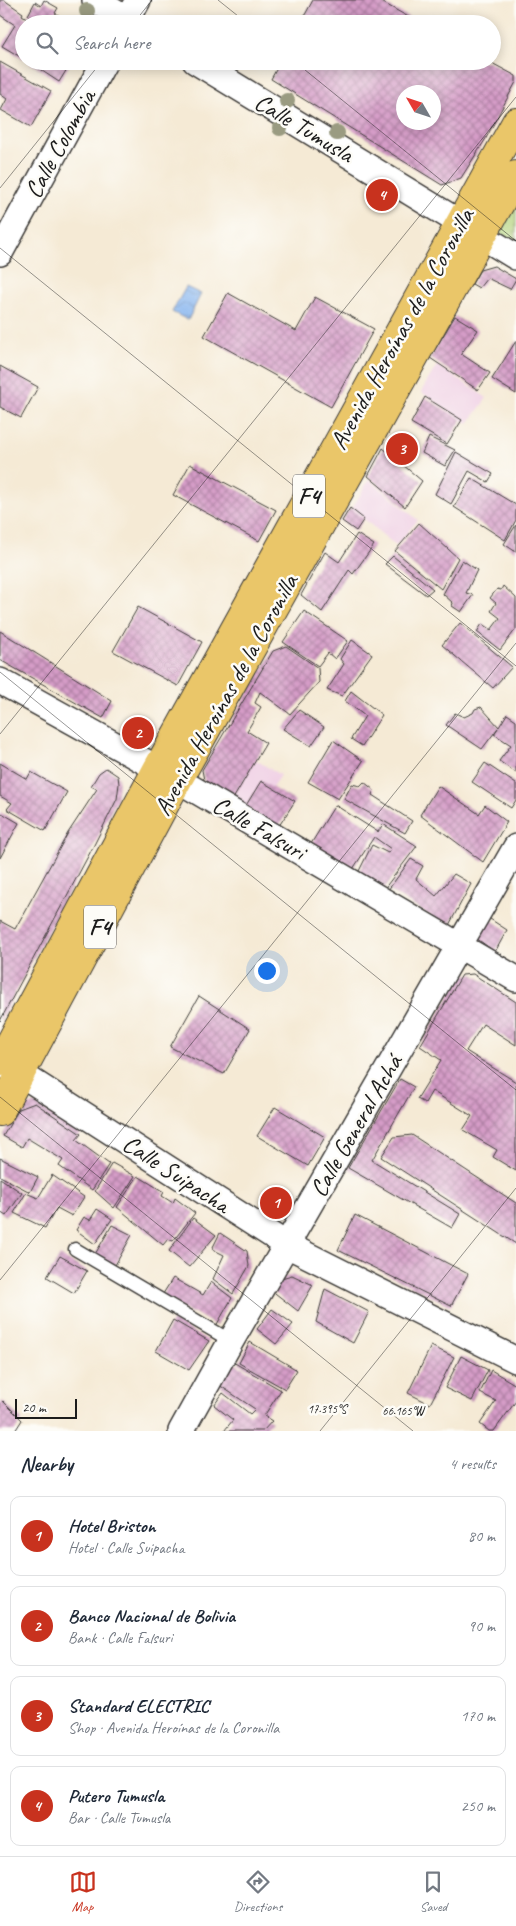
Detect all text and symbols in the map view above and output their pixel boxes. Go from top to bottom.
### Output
search box [15,15,501,70]
icon: search [33,29,61,57]
text: Search here [73,31,150,55]
street label: Calle Colombia [17,82,104,204]
north arrow [396,85,441,130]
street label: Calle Tumusla [249,86,361,171]
pin: 4 [366,176,398,214]
street label: Avenida Heroínas de la Coronilla [322,201,483,455]
pin: 3 [386,430,418,468]
road number: F4 [293,474,325,518]
street label: Avenida Heroínas de la Coronilla [146,567,307,821]
pin: 2 [122,714,154,752]
street label: Calle Falsuri [207,789,314,869]
road number: F4 [84,906,116,949]
your location [254,958,280,984]
street label: Calle General Achá [302,1047,411,1203]
street label: Calle Suipacha [116,1128,238,1222]
pin: 1 [260,1184,292,1222]
scale bar [15,1396,78,1419]
text: 20 m [22,1399,46,1416]
text: 17.395°S [308,1401,348,1417]
text: 66.165°W [382,1403,426,1419]
text: Nearby [20,1451,73,1477]
text: 4 results [449,1454,496,1474]
text: Hotel Briston [68,1514,155,1538]
text: 1 [33,1526,41,1546]
text: 80 m [468,1526,495,1546]
text: Hotel · Calle Suipacha [68,1538,184,1558]
text: Banco Nacional de Bolivia [68,1604,235,1628]
text: 2 [33,1616,41,1636]
text: 90 m [468,1616,495,1636]
text: Bank · Calle Falsuri [68,1628,172,1648]
text: Standard ELECTRIC [68,1694,209,1718]
text: 3 [33,1706,41,1726]
text: 170 m [461,1706,495,1726]
text: Shop · Avenida Heroínas de la Coronilla [68,1718,279,1738]
text: Putero Tumusla [68,1784,164,1808]
text: 4 [33,1796,41,1816]
text: 250 m [461,1796,495,1816]
text: Bar · Calle Tumusla [68,1808,170,1828]
tab: Map [69,1868,97,1915]
tab: Directions [234,1868,282,1915]
tab: Saved [419,1868,447,1915]

